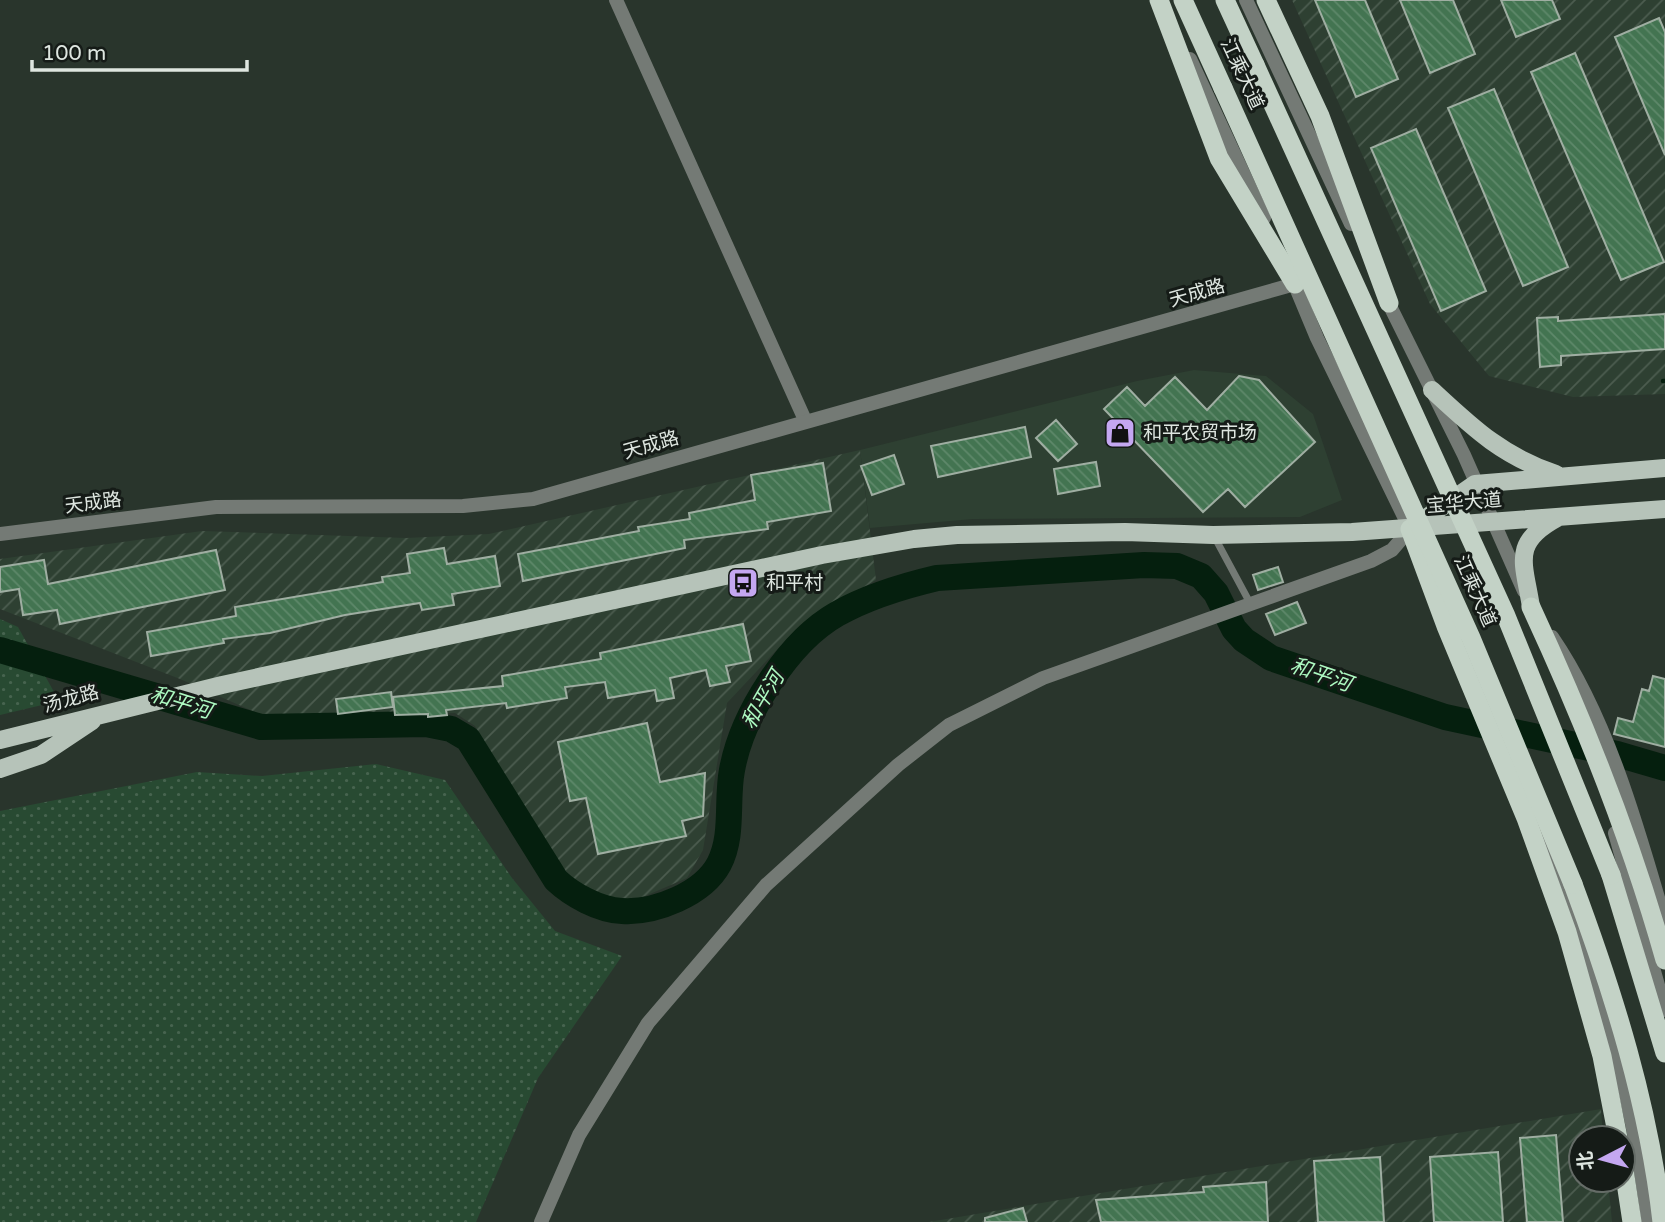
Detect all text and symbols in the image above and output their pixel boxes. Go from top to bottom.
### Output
scale bar [32,28,247,72]
street label: 江乘大道 [1216,35,1268,113]
text: 100 m [42,41,106,66]
street label: 天成路 [1167,275,1227,311]
shop icon: 和平农贸市场 [1103,416,1137,450]
place label: 和平农贸市场 [1143,422,1257,444]
street label: 天成路 [621,427,681,463]
street label: 天成路 [63,489,123,517]
street label: 宝华大道 [1425,489,1503,517]
street label: 江乘大道 [1449,552,1501,630]
bus stop icon: 和平村 [726,566,760,600]
place label: 和平村 [766,572,823,594]
water label: 和平河 [1287,653,1359,698]
water label: 和平河 [736,663,792,734]
street label: 汤龙路 [41,681,101,717]
water label: 和平河 [147,682,219,725]
north arrow [1567,1124,1637,1194]
text: 北 [1574,1150,1598,1171]

